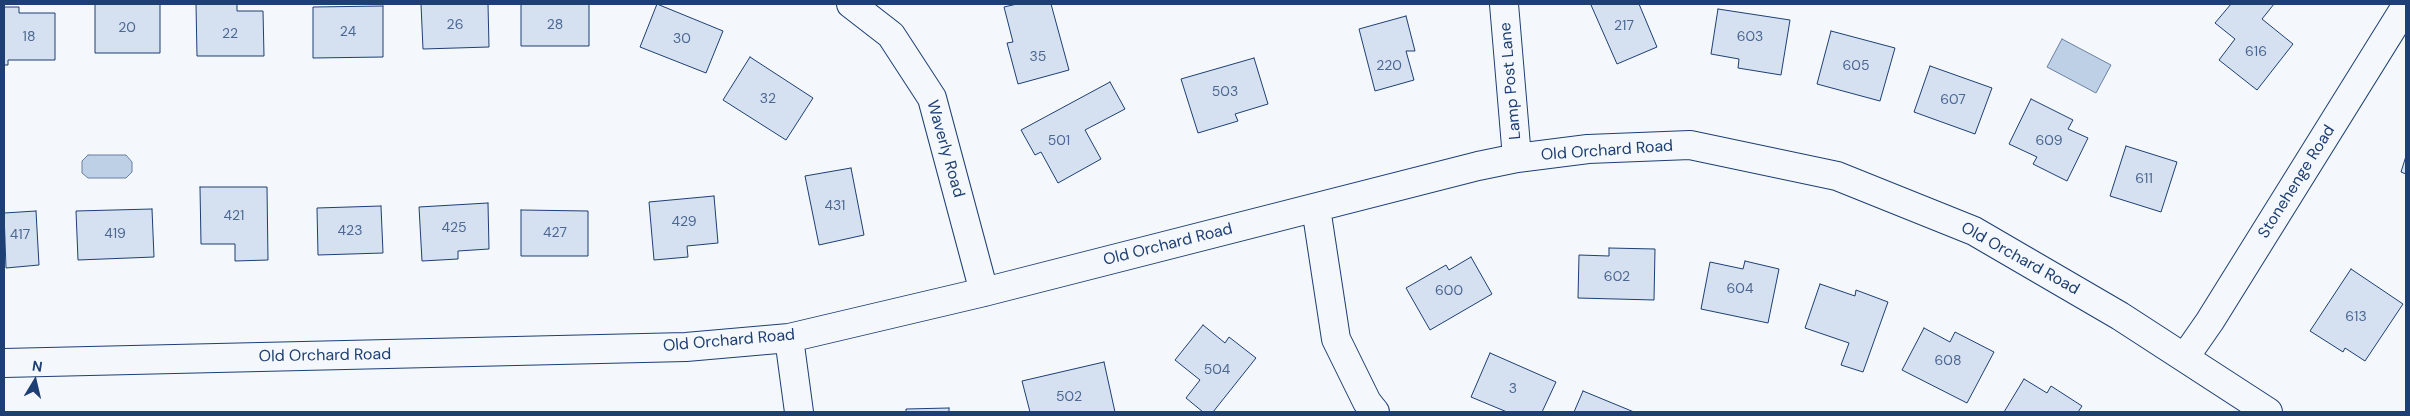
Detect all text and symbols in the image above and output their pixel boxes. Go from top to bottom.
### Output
house number: 26 [447,17,463,33]
house number: 28 [547,17,563,33]
house number: 217 [1614,18,1634,34]
house number: 20 [118,20,136,36]
street label: Lamp Post Lane [1496,22,1526,140]
house number: 24 [340,24,356,40]
house number: 22 [222,26,238,42]
house number: 18 [23,29,35,45]
house number: 603 [1737,29,1763,45]
house number: 30 [673,31,691,47]
house number: 616 [2245,44,2267,60]
house number: 35 [1030,49,1046,65]
house number: 220 [1376,58,1402,74]
house number: 605 [1843,58,1869,74]
house number: 503 [1212,84,1238,100]
house number: 32 [760,91,776,107]
house number: 607 [1940,92,1966,108]
street label: Waverly Road [922,98,968,200]
street label: Stonehenge Road [2254,122,2340,242]
house number: 501 [1048,133,1070,149]
house number: 609 [2035,133,2063,149]
street label: Old Orchard Road [1540,137,1674,165]
house number: 611 [2135,171,2153,187]
house number: 431 [825,198,845,214]
house number: 421 [224,208,244,224]
house number: 429 [671,214,697,230]
street label: Old Orchard Road [1957,218,2083,300]
house number: 425 [441,220,467,236]
street label: Old Orchard Road [1101,220,1235,270]
house number: 423 [338,223,362,239]
house number: 427 [543,225,567,241]
house number: 419 [104,226,126,242]
house number: 417 [10,227,30,243]
house number: 602 [1604,269,1630,285]
house number: 604 [1727,281,1753,297]
house number: 600 [1435,283,1463,299]
house number: 613 [2345,309,2367,325]
street label: Old Orchard Road [662,326,796,356]
street label: Old Orchard Road [259,345,391,367]
house number: 608 [1935,353,1961,369]
north arrow [10,356,60,406]
text: N [31,356,44,376]
house number: 504 [1204,362,1230,378]
house number: 3 [1509,381,1517,397]
house number: 502 [1056,389,1082,405]

